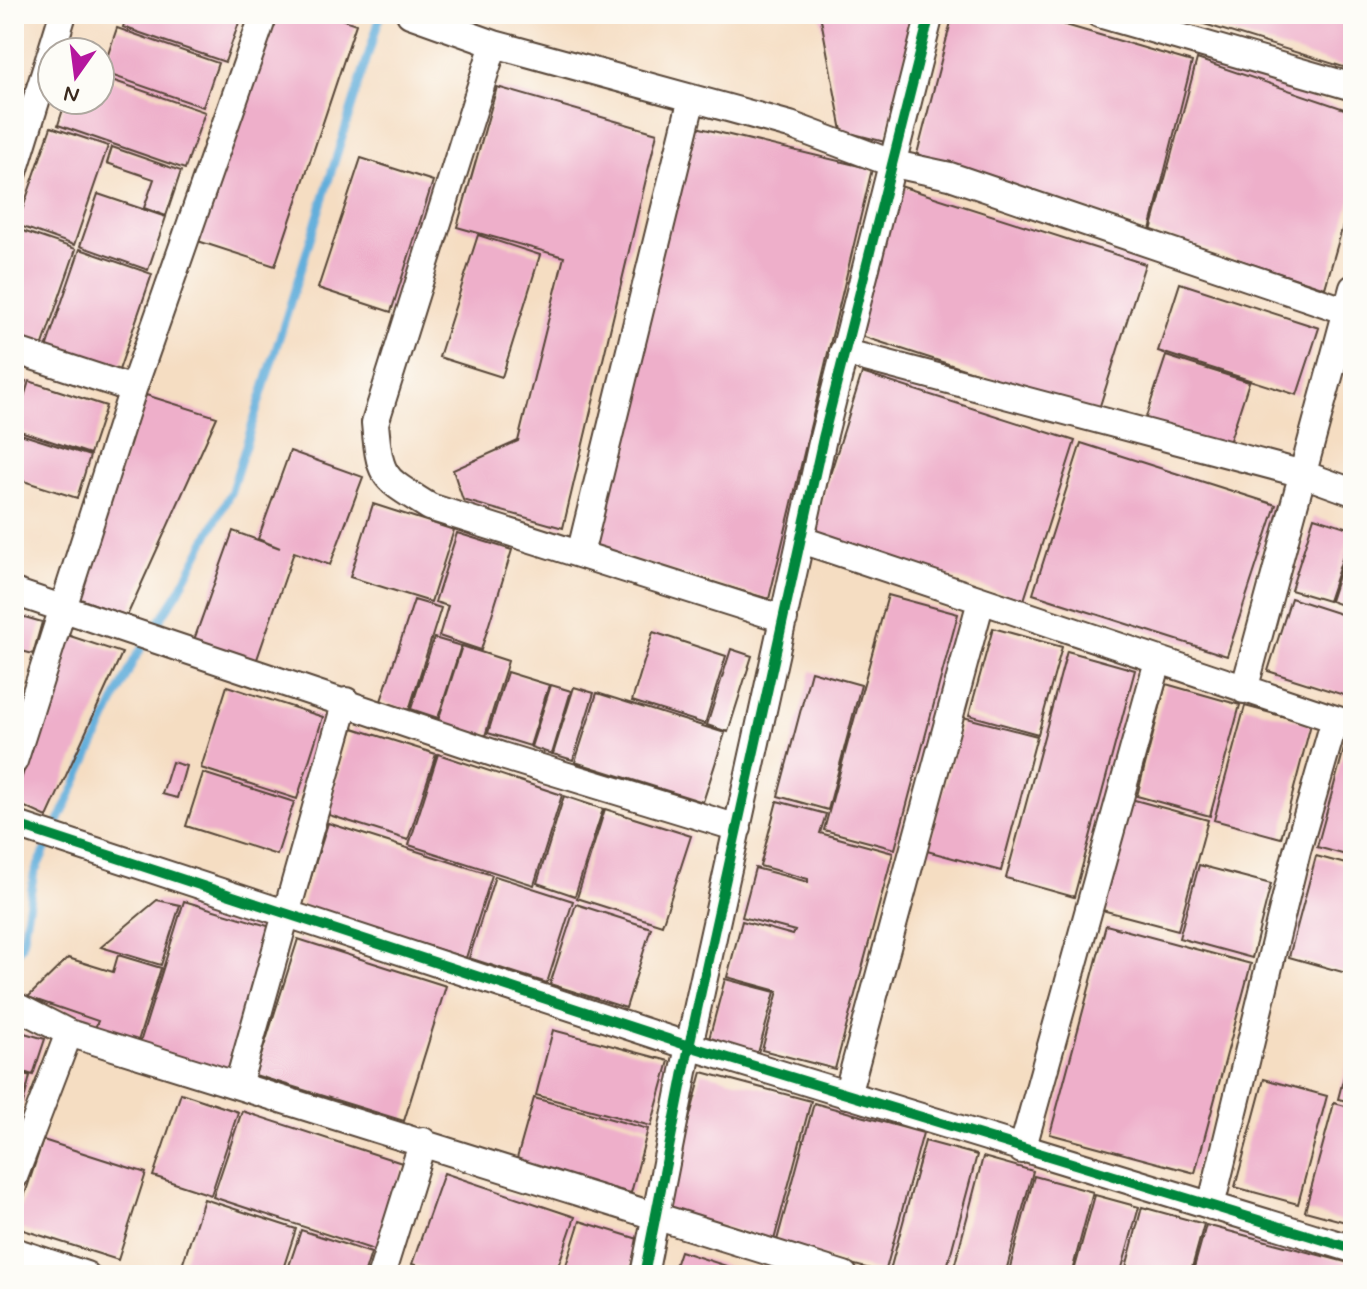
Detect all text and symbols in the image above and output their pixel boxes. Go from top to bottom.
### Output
north arrow [36,36,116,116]
text: N [61,78,82,109]

